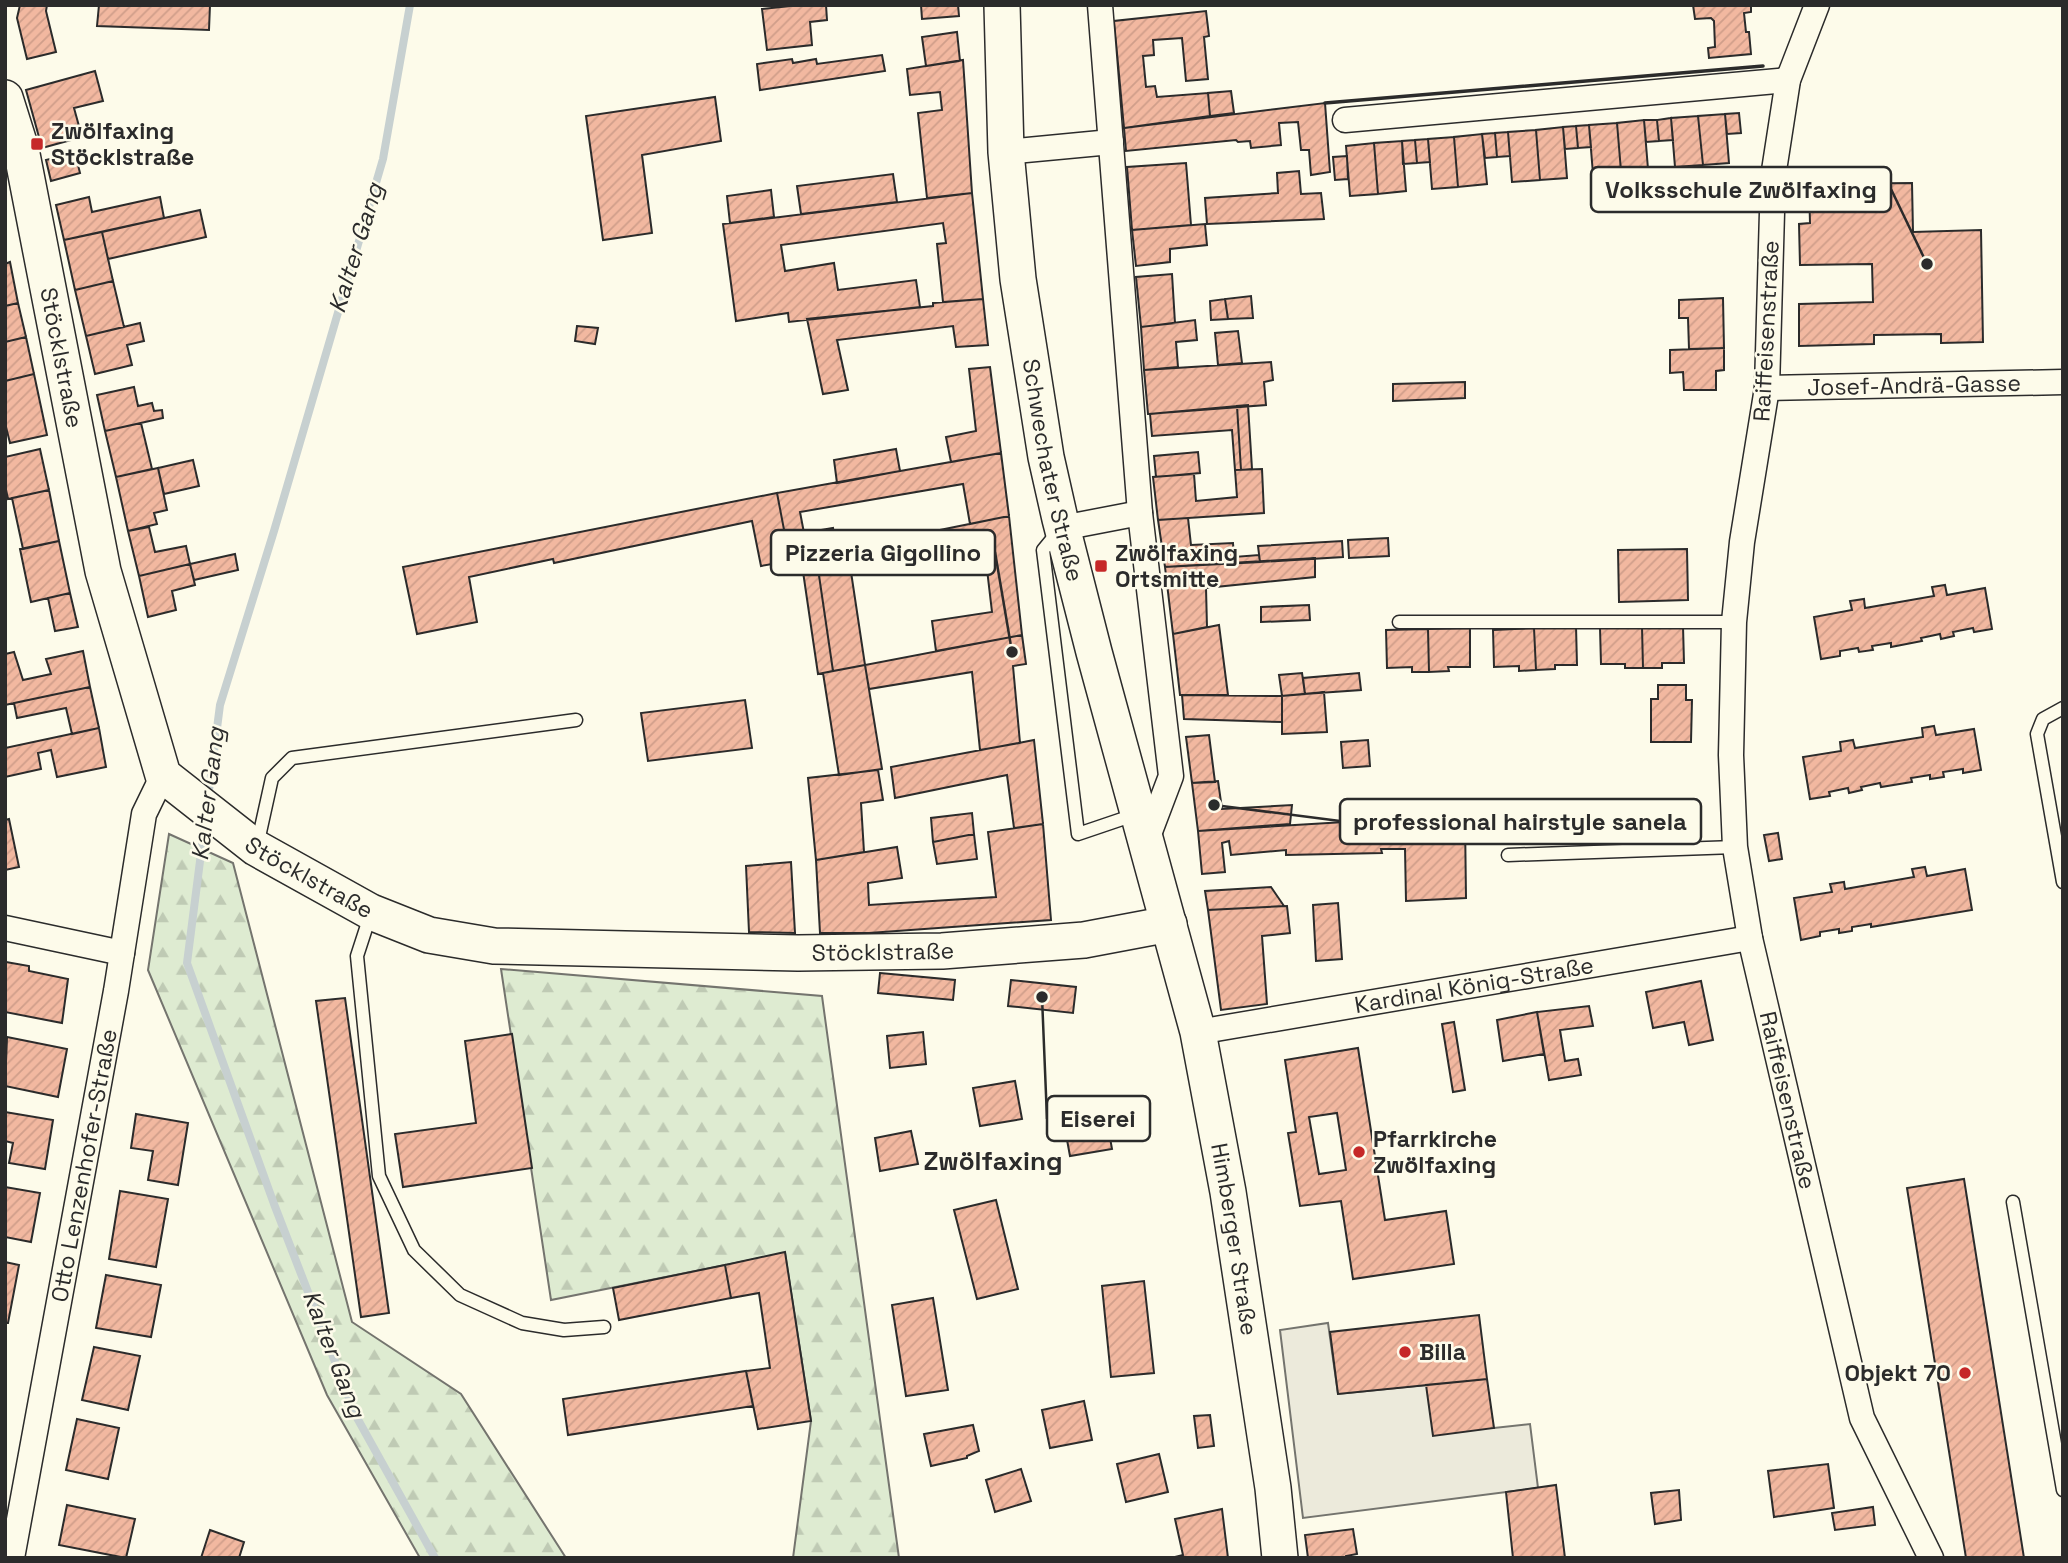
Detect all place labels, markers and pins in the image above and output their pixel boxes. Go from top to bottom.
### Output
place label: Zwölfaxing Stöcklstraße [51,116,194,172]
marker: Zwölfaxing Stöcklstraße [29,136,45,152]
callout: Volksschule Zwölfaxing [1591,167,1891,212]
callout: Pizzeria Gigollino [771,530,995,575]
place label: Zwölfaxing Ortsmitte [1115,538,1238,594]
marker: Zwölfaxing Ortsmitte [1093,558,1109,574]
callout: professional hairstyle sanela [1340,799,1701,844]
callout: Eiserei [1047,1096,1150,1141]
place label: Pfarrkirche Zwölfaxing [1373,1124,1497,1180]
marker: Pfarrkirche Zwölfaxing [1351,1144,1367,1160]
place label: Billa [1419,1337,1466,1367]
marker: Billa [1397,1344,1413,1360]
place label: Objekt 70 [1844,1358,1951,1388]
marker: Objekt 70 [1957,1365,1973,1381]

